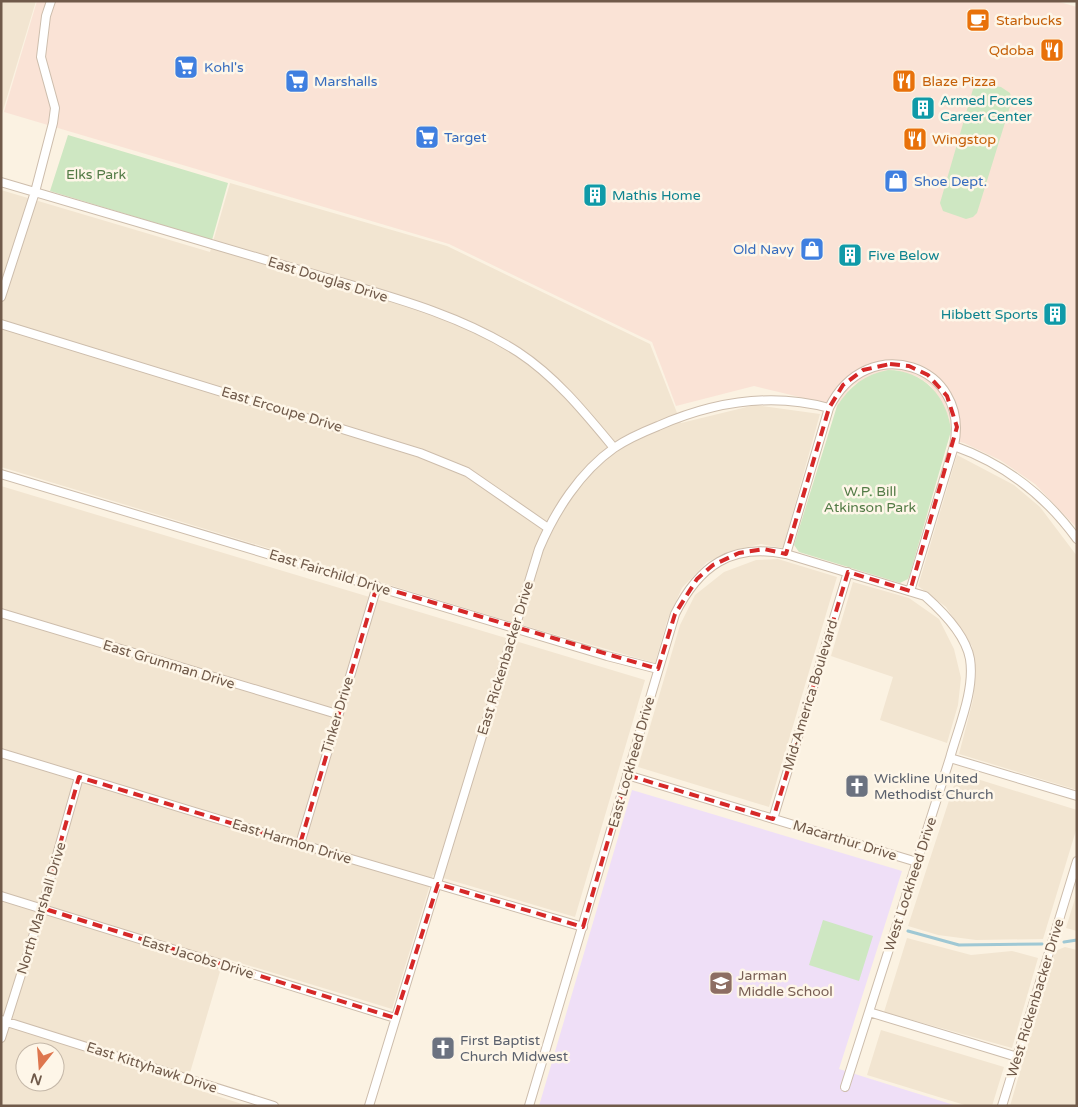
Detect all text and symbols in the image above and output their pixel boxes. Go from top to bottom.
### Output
cafe icon: Starbucks [965,7,991,33]
place label: Starbucks [996,12,1062,29]
restaurant icon: Qdoba [1039,37,1065,63]
place label: Qdoba [989,42,1034,59]
supermarket icon: Kohl's [173,54,199,80]
place label: Kohl's [204,59,244,76]
supermarket icon: Marshalls [284,68,310,94]
restaurant icon: Blaze Pizza [891,68,917,94]
place label: Marshalls [314,73,378,90]
place label: Blaze Pizza [922,73,996,90]
place label: Armed Forces Career Center [940,92,1033,125]
building icon: Armed Forces Career Center [910,95,936,121]
supermarket icon: Target [414,124,440,150]
restaurant icon: Wingstop [902,126,928,152]
place label: Target [444,129,487,146]
place label: Wingstop [932,131,996,148]
park label: Elks Park [66,166,126,183]
shop icon: Shoe Dept. [883,168,909,194]
place label: Shoe Dept. [914,173,987,190]
building icon: Mathis Home [582,182,608,208]
place label: Mathis Home [612,187,701,204]
shop icon: Old Navy [799,236,825,262]
place label: Old Navy [733,241,794,258]
building icon: Five Below [837,242,863,268]
place label: Five Below [868,247,939,264]
street label: East Douglas Drive [266,253,390,306]
building icon: Hibbett Sports [1042,301,1068,327]
place label: Hibbett Sports [941,306,1038,323]
street label: East Ercoupe Drive [219,383,344,436]
park label: W.P. Bill Atkinson Park [824,483,917,516]
street label: East Fairchild Drive [267,546,393,599]
street label: East Rickenbacker Drive [474,579,537,737]
street label: Mid-America Boulevard [779,618,841,772]
street label: East Grumman Drive [101,636,237,693]
street label: Tinker Drive [318,675,357,756]
street label: East Lockheed Drive [605,695,658,830]
place label: Wickline United Methodist Church [874,770,993,803]
church icon: Wickline United Methodist Church [844,773,870,799]
street label: East Harmon Drive [230,815,354,868]
street label: West Lockheed Drive [881,815,940,953]
street label: Macarthur Drive [791,817,899,864]
street label: North Marshall Drive [13,840,70,976]
street label: West Rickenbacker Drive [1003,917,1068,1080]
street label: East Jacobs Drive [140,932,256,983]
place label: Jarman Middle School [738,967,833,1000]
school or university icon: Jarman Middle School [708,970,734,996]
place label: First Baptist Church Midwest [460,1032,569,1065]
church icon: First Baptist Church Midwest [430,1035,456,1061]
street label: East Kittyhawk Drive [84,1038,219,1097]
north arrow [15,1042,65,1092]
text: N [28,1069,44,1089]

